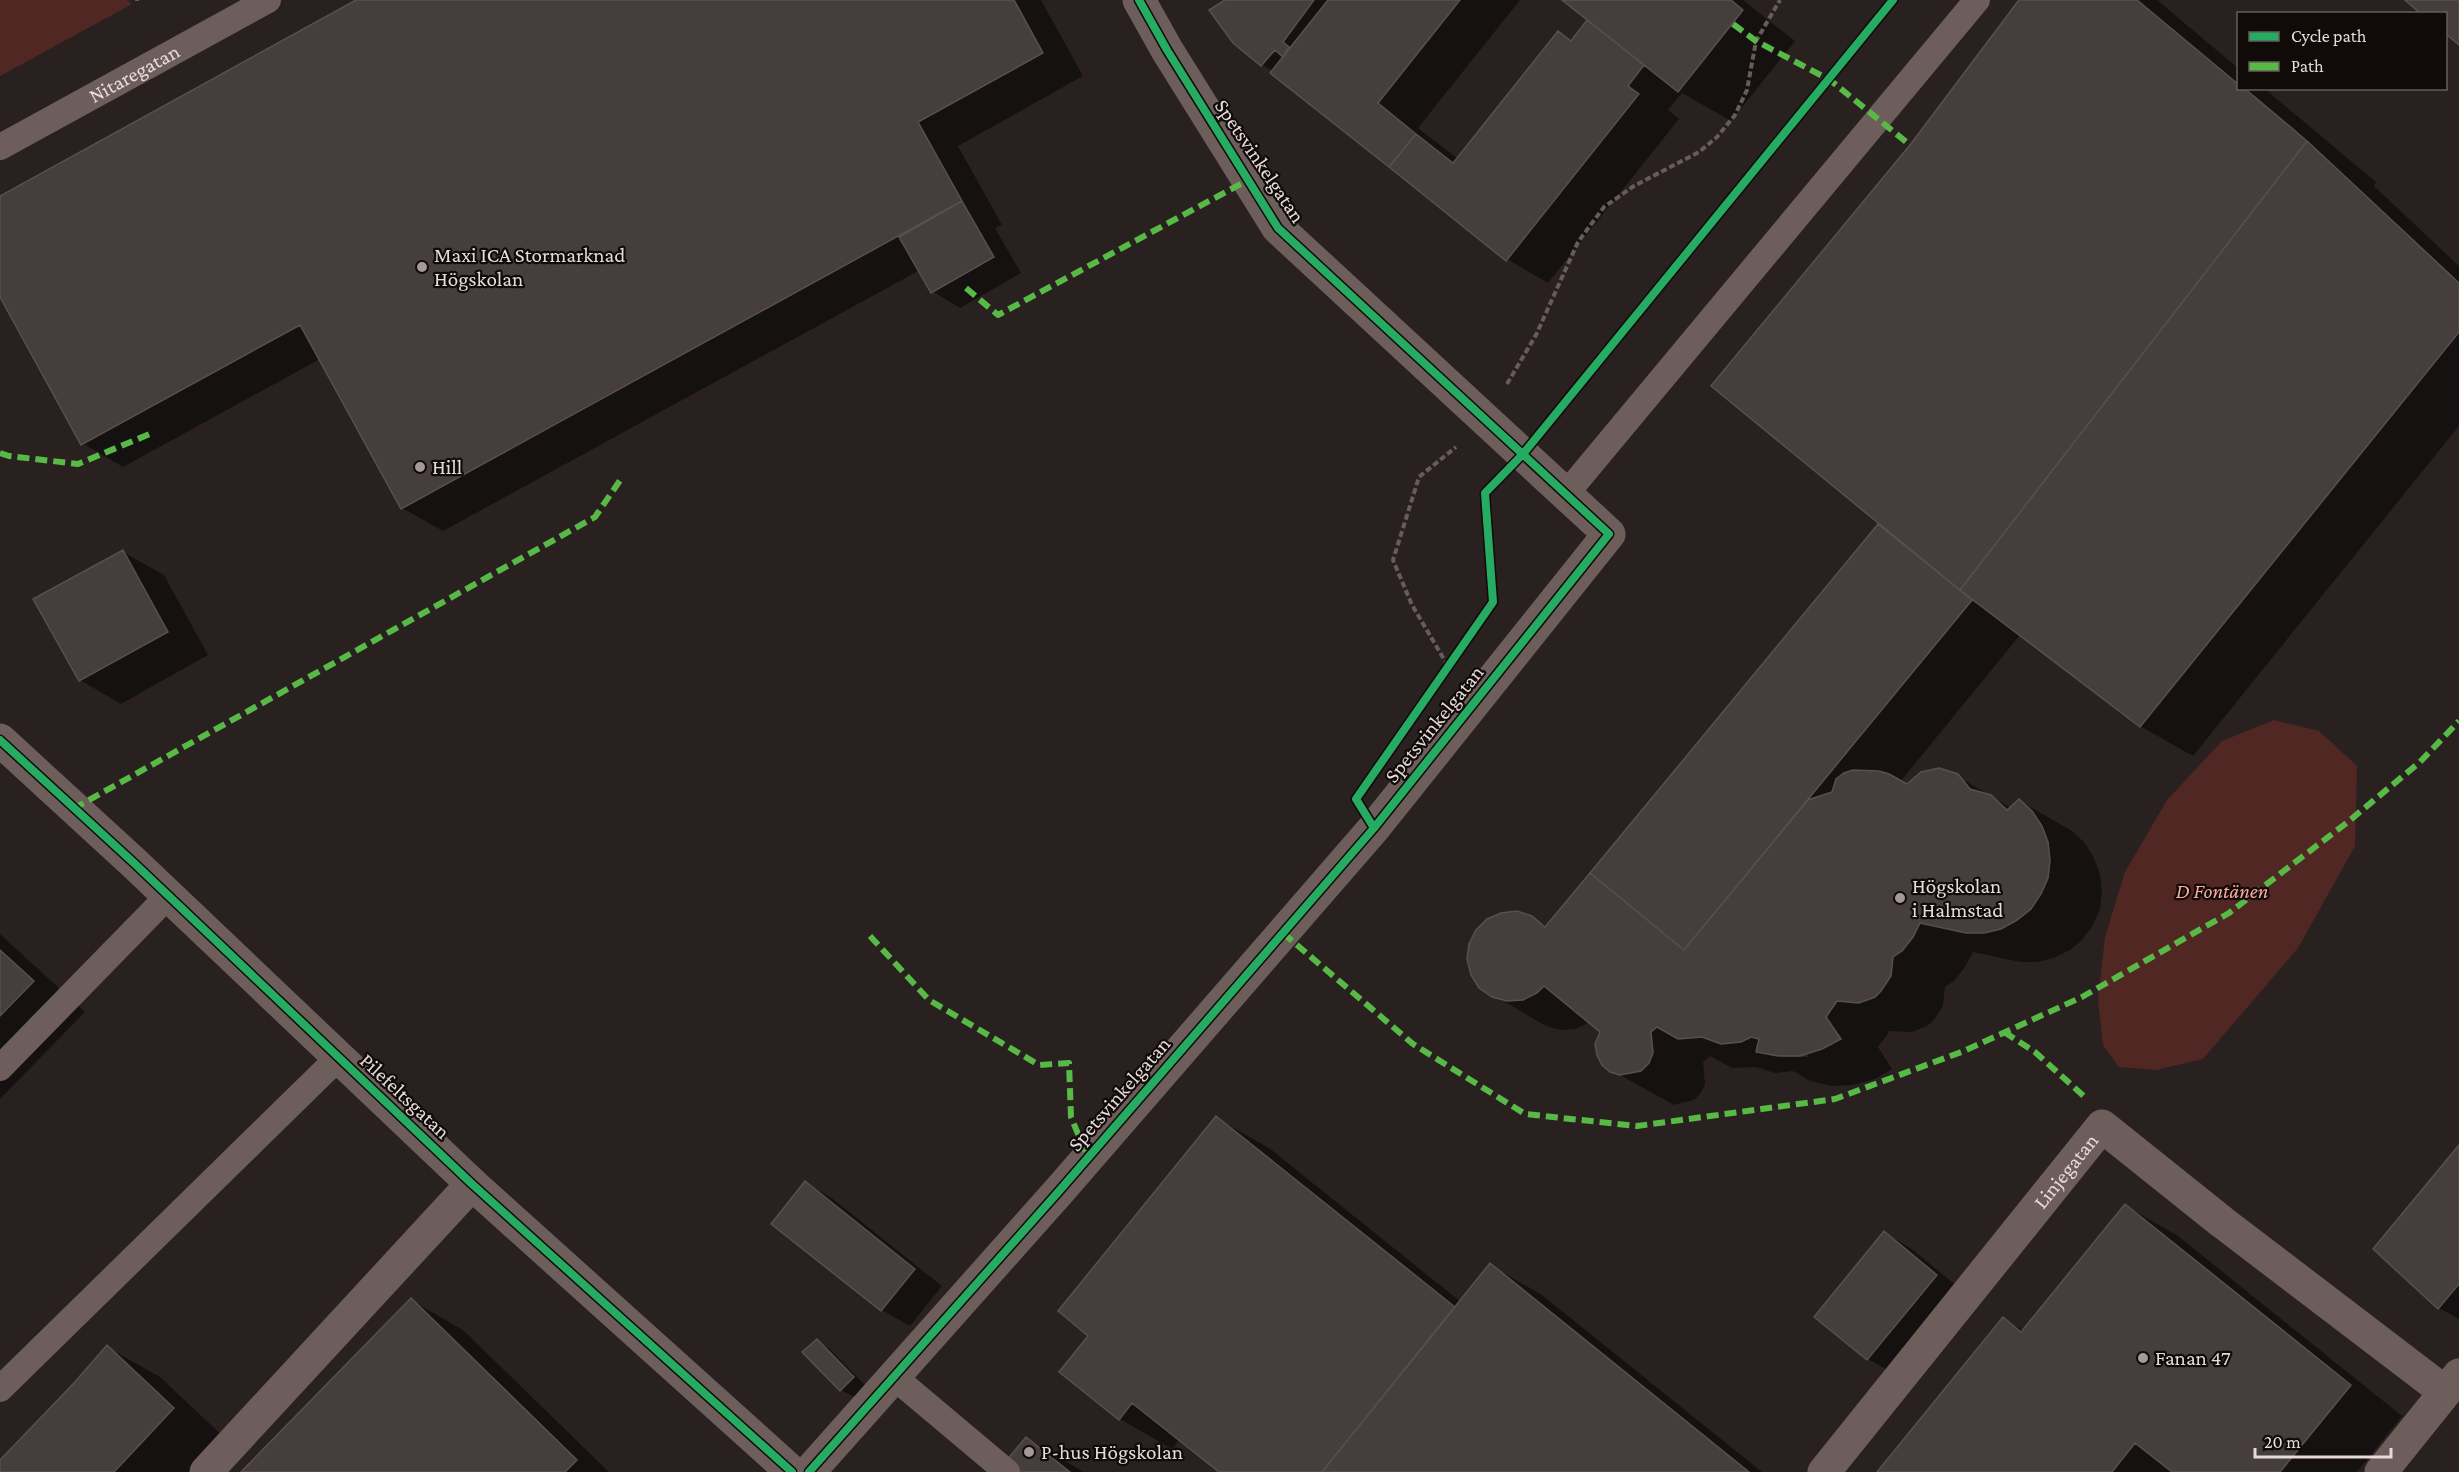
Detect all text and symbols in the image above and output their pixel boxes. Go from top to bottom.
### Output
legend [2237,12,2447,90]
text: Cycle path [2291,26,2367,46]
street label: Nitaregatan [85,39,184,108]
text: Path [2291,56,2324,76]
street label: Spetsvinkelgatan [1210,95,1310,227]
place label: Maxi ICA Stormarknad Högskolan [434,243,625,291]
marker: Maxi ICA Stormarknad Högskolan [415,260,429,274]
place label: Hill [432,455,462,479]
marker: Hill [413,460,427,474]
street label: Spetsvinkelgatan [1379,661,1489,787]
place label: Högskolan i Halmstad [1912,874,2003,922]
park label: D Fontänen [2176,879,2268,903]
marker: Högskolan i Halmstad [1893,891,1907,905]
street label: Spetsvinkelgatan [1063,1032,1175,1156]
street label: Pilefeltsgatan [355,1048,455,1144]
street label: Linjegatan [2028,1129,2103,1213]
place label: Fanan 47 [2155,1346,2231,1370]
marker: Fanan 47 [2136,1351,2150,1365]
scale bar [2255,1421,2392,1459]
text: 20 m [2264,1432,2301,1452]
place label: P-hus Högskolan [1041,1440,1183,1464]
marker: P-hus Högskolan [1022,1445,1036,1459]

